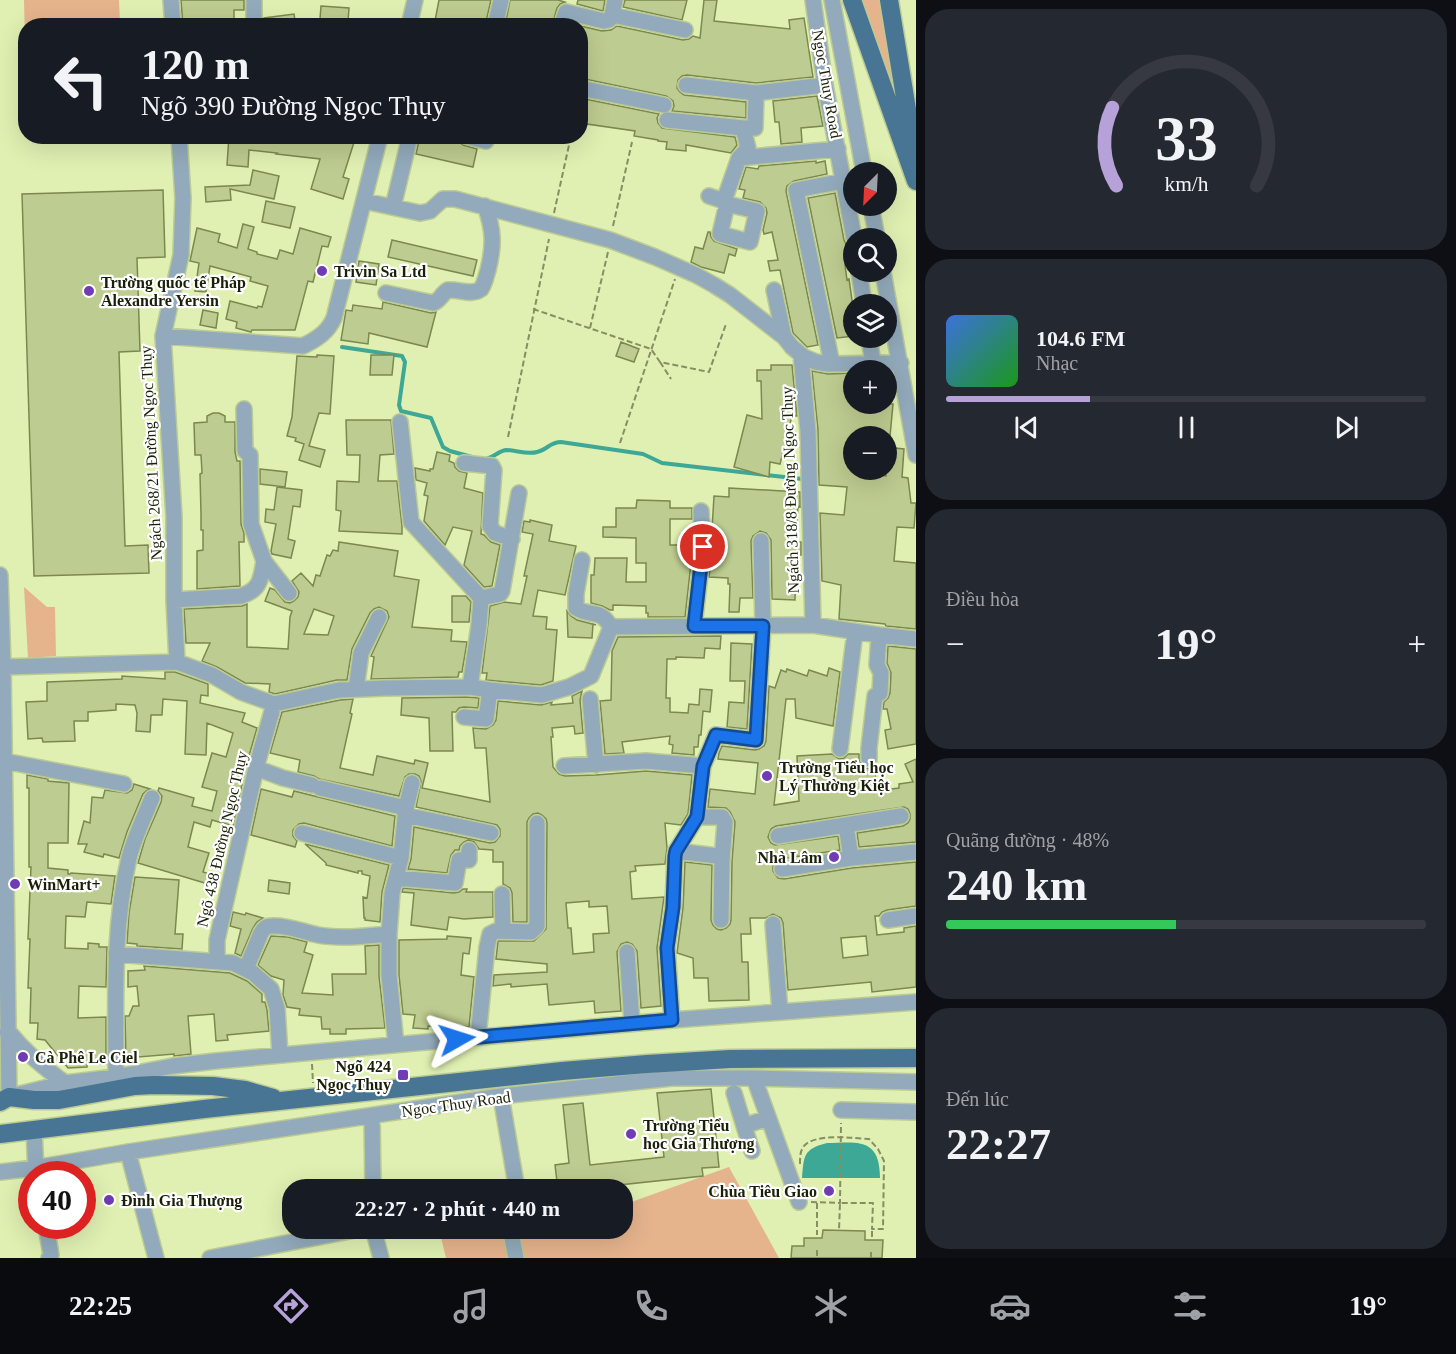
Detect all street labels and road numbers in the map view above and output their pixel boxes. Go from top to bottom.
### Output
street label: Ngoc Thuy Road [808,28,845,140]
street label: Ngách 268/21 Đường Ngọc Thụy [137,345,166,561]
street label: Ngách 318/8 Đường Ngọc Thụy [778,386,803,594]
street label: Ngõ 438 Đường Ngọc Thụy [193,749,252,929]
street label: Ngoc Thuy Road [400,1088,512,1121]

